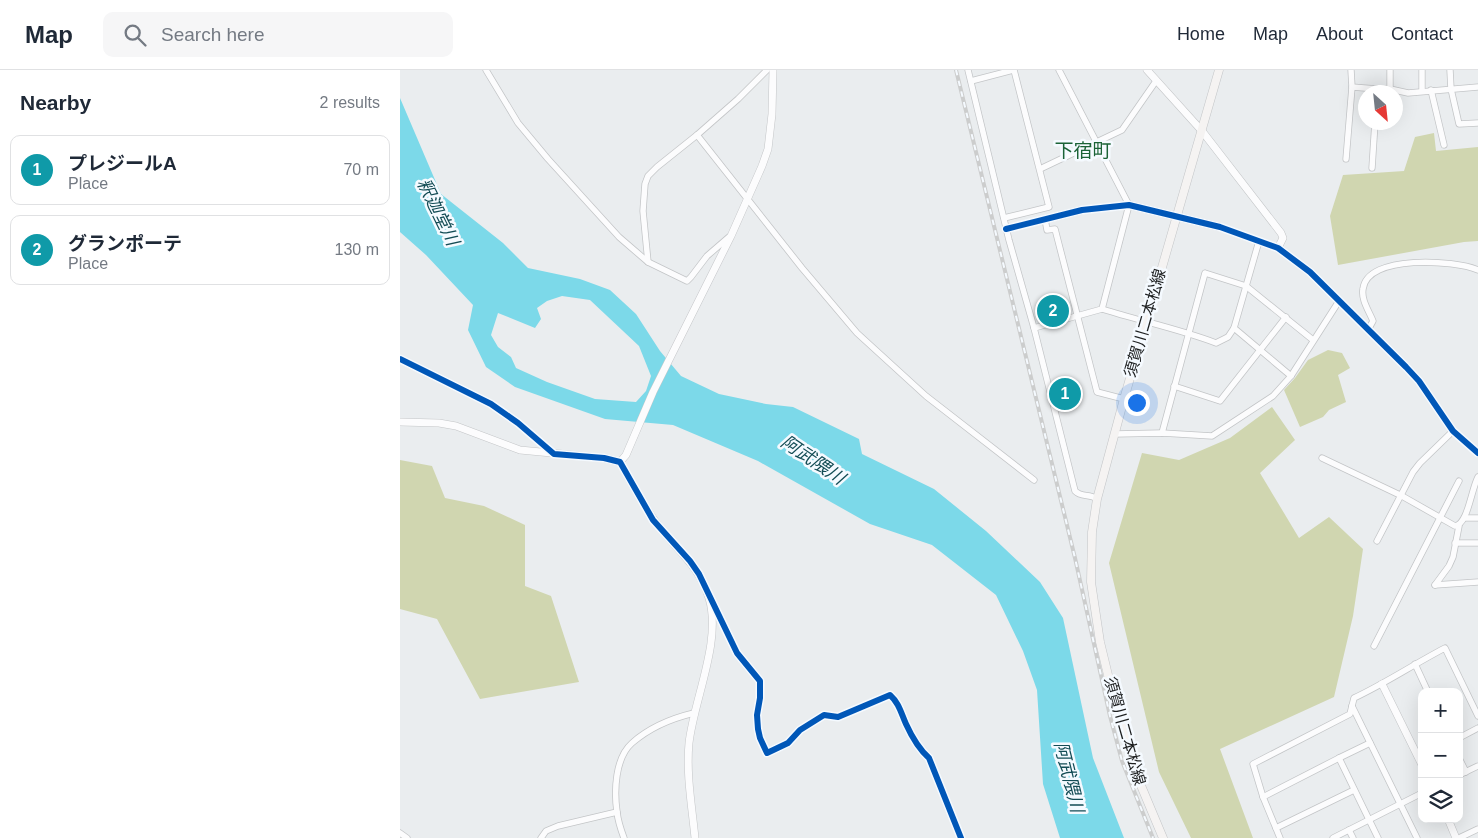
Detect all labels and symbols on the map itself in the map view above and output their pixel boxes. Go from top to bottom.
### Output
north arrow [1358,85,1403,130]
district label: 下宿町 [1054,140,1112,161]
water label: 釈迦堂川 [413,175,464,251]
street label: 須賀川二本松線 [1121,267,1169,379]
pin: 2 [1037,292,1069,330]
pin: 1 [1049,375,1081,413]
your location [1124,390,1150,416]
water label: 阿武隈川 [778,432,850,490]
street label: 須賀川二本松線 [1101,675,1149,787]
water label: 阿武隈川 [1051,740,1088,816]

